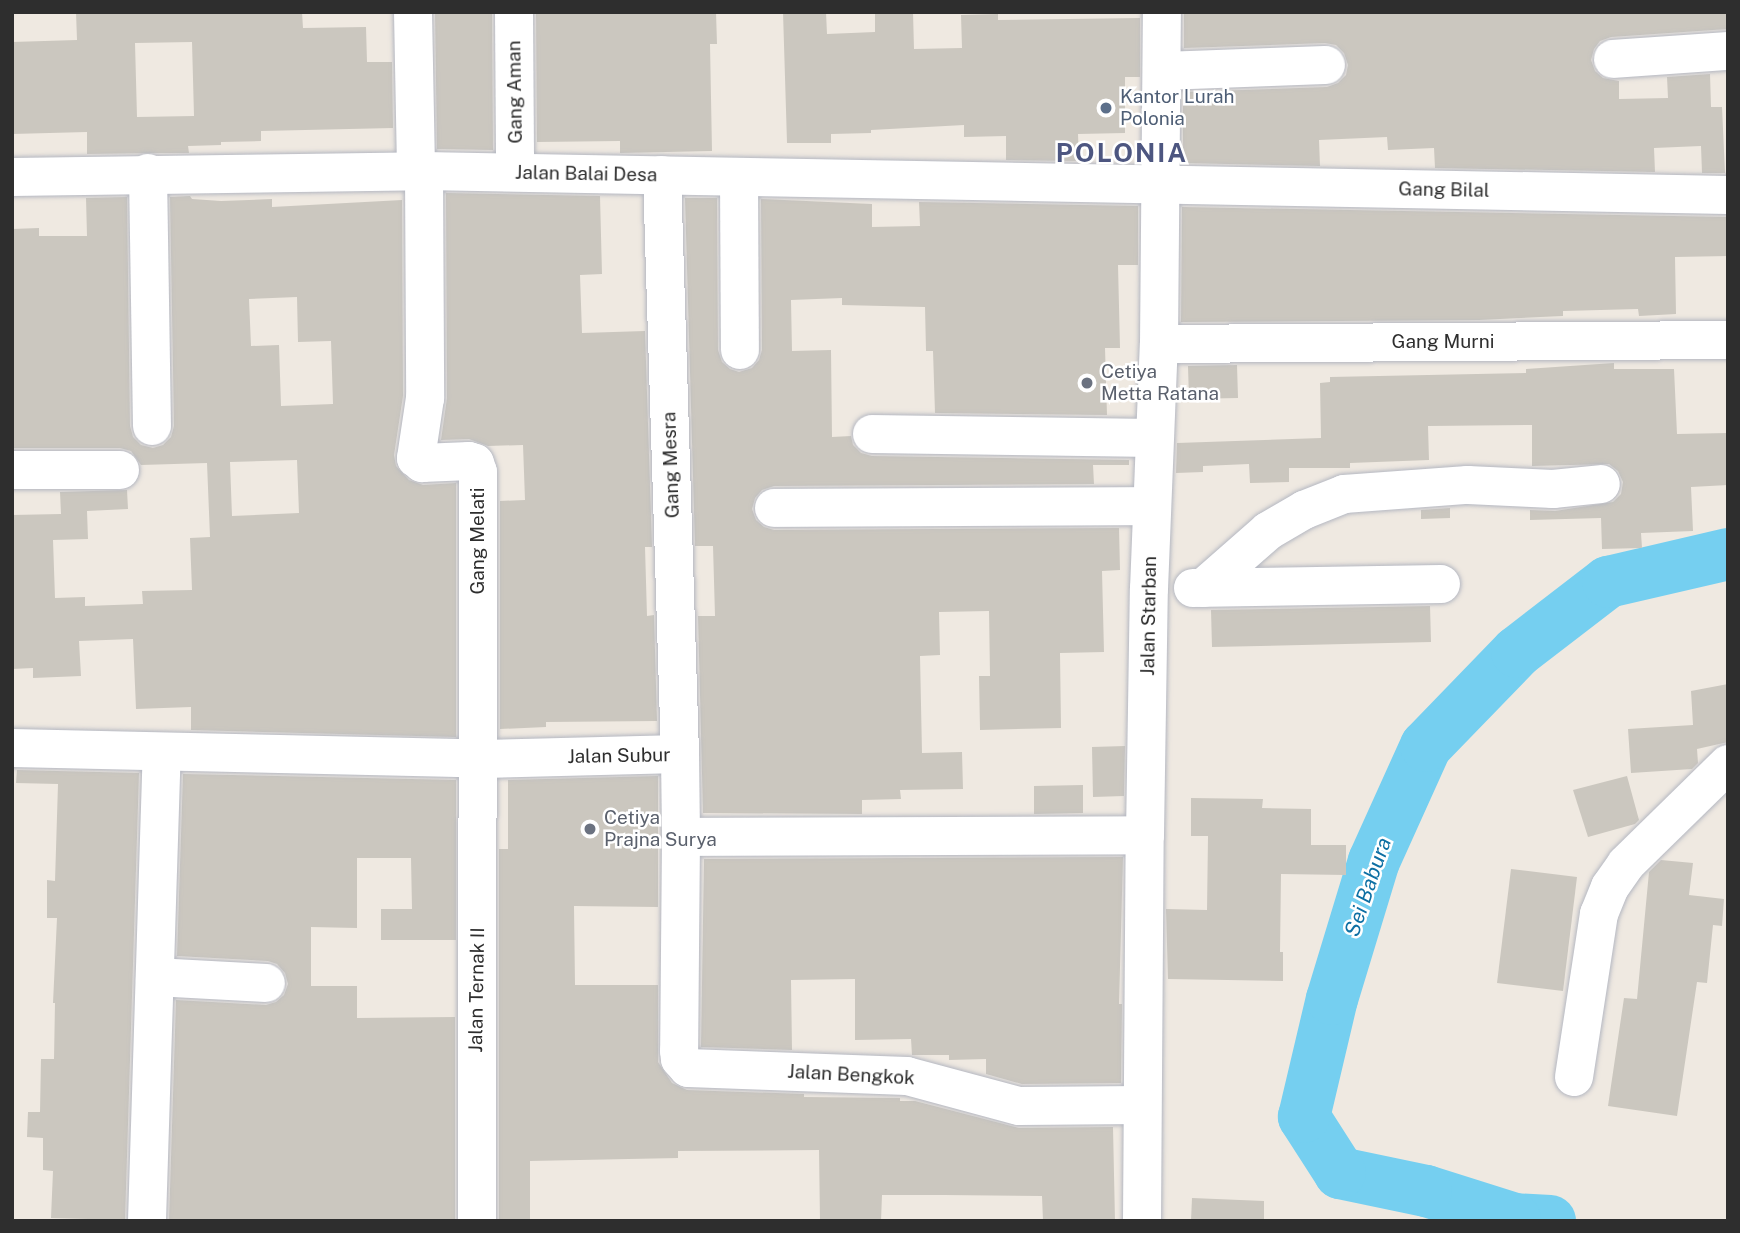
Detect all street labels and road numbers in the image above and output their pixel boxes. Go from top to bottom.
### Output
street label: Gang Aman [503,40,527,144]
street label: Jalan Balai Desa [515,161,657,187]
street label: Gang Bilal [1398,178,1490,202]
street label: Gang Murni [1392,331,1494,353]
street label: Gang Mesra [658,411,684,519]
street label: Gang Melati [467,487,489,595]
street label: Jalan Starban [1137,556,1161,676]
street label: Jalan Subur [567,744,671,768]
street label: Jalan Ternak II [465,927,489,1053]
street label: Jalan Bengkok [787,1060,915,1090]

